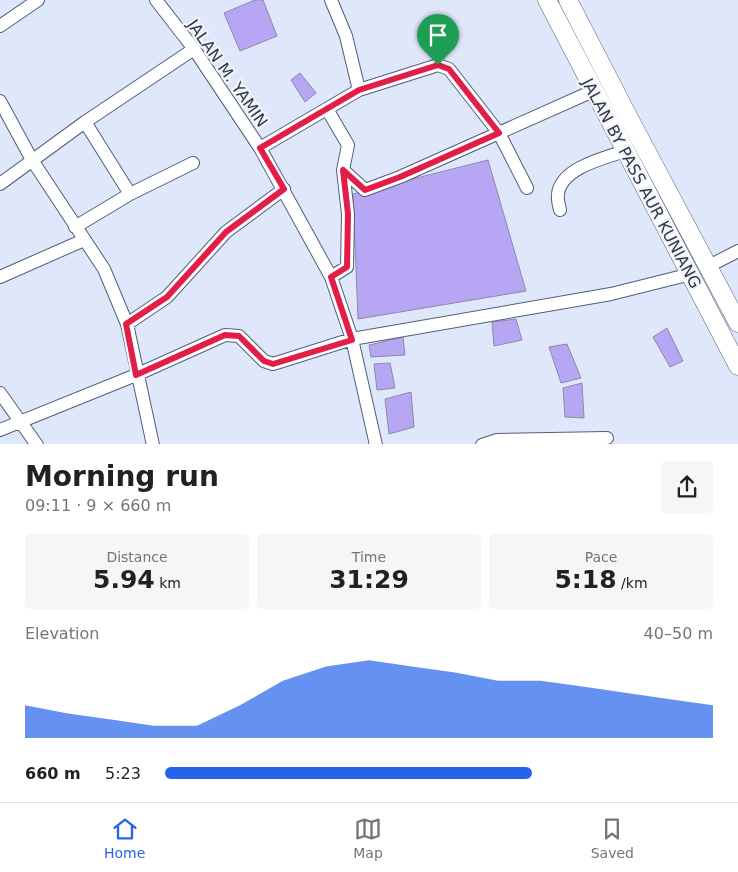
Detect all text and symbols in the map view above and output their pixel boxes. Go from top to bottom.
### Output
pin [417,14,459,65]
street label: JALAN M. YAMIN [183,15,272,131]
icon: arrive [424,21,452,49]
street label: JALAN BY PASS AUR KUNIANG [577,74,705,292]
text: Morning run [25,460,219,493]
button: share [661,461,713,513]
text: 09:11 · 9 × 660 m [25,496,171,515]
text: Distance [106,549,168,565]
text: Time [352,549,386,565]
text: Pace [585,549,617,565]
text: 5.94 [93,565,155,594]
text: 31:29 [329,565,409,594]
text: 5:18 [554,565,617,594]
text: km [155,575,181,591]
text: /km [617,575,648,591]
text: Elevation [25,624,99,643]
text: 40–50 m [644,624,713,643]
text: 660 m [25,764,81,783]
text: 5:23 [105,764,141,783]
tab: Home [104,815,145,861]
tab: Map [353,815,383,861]
tab: Saved [591,815,634,861]

